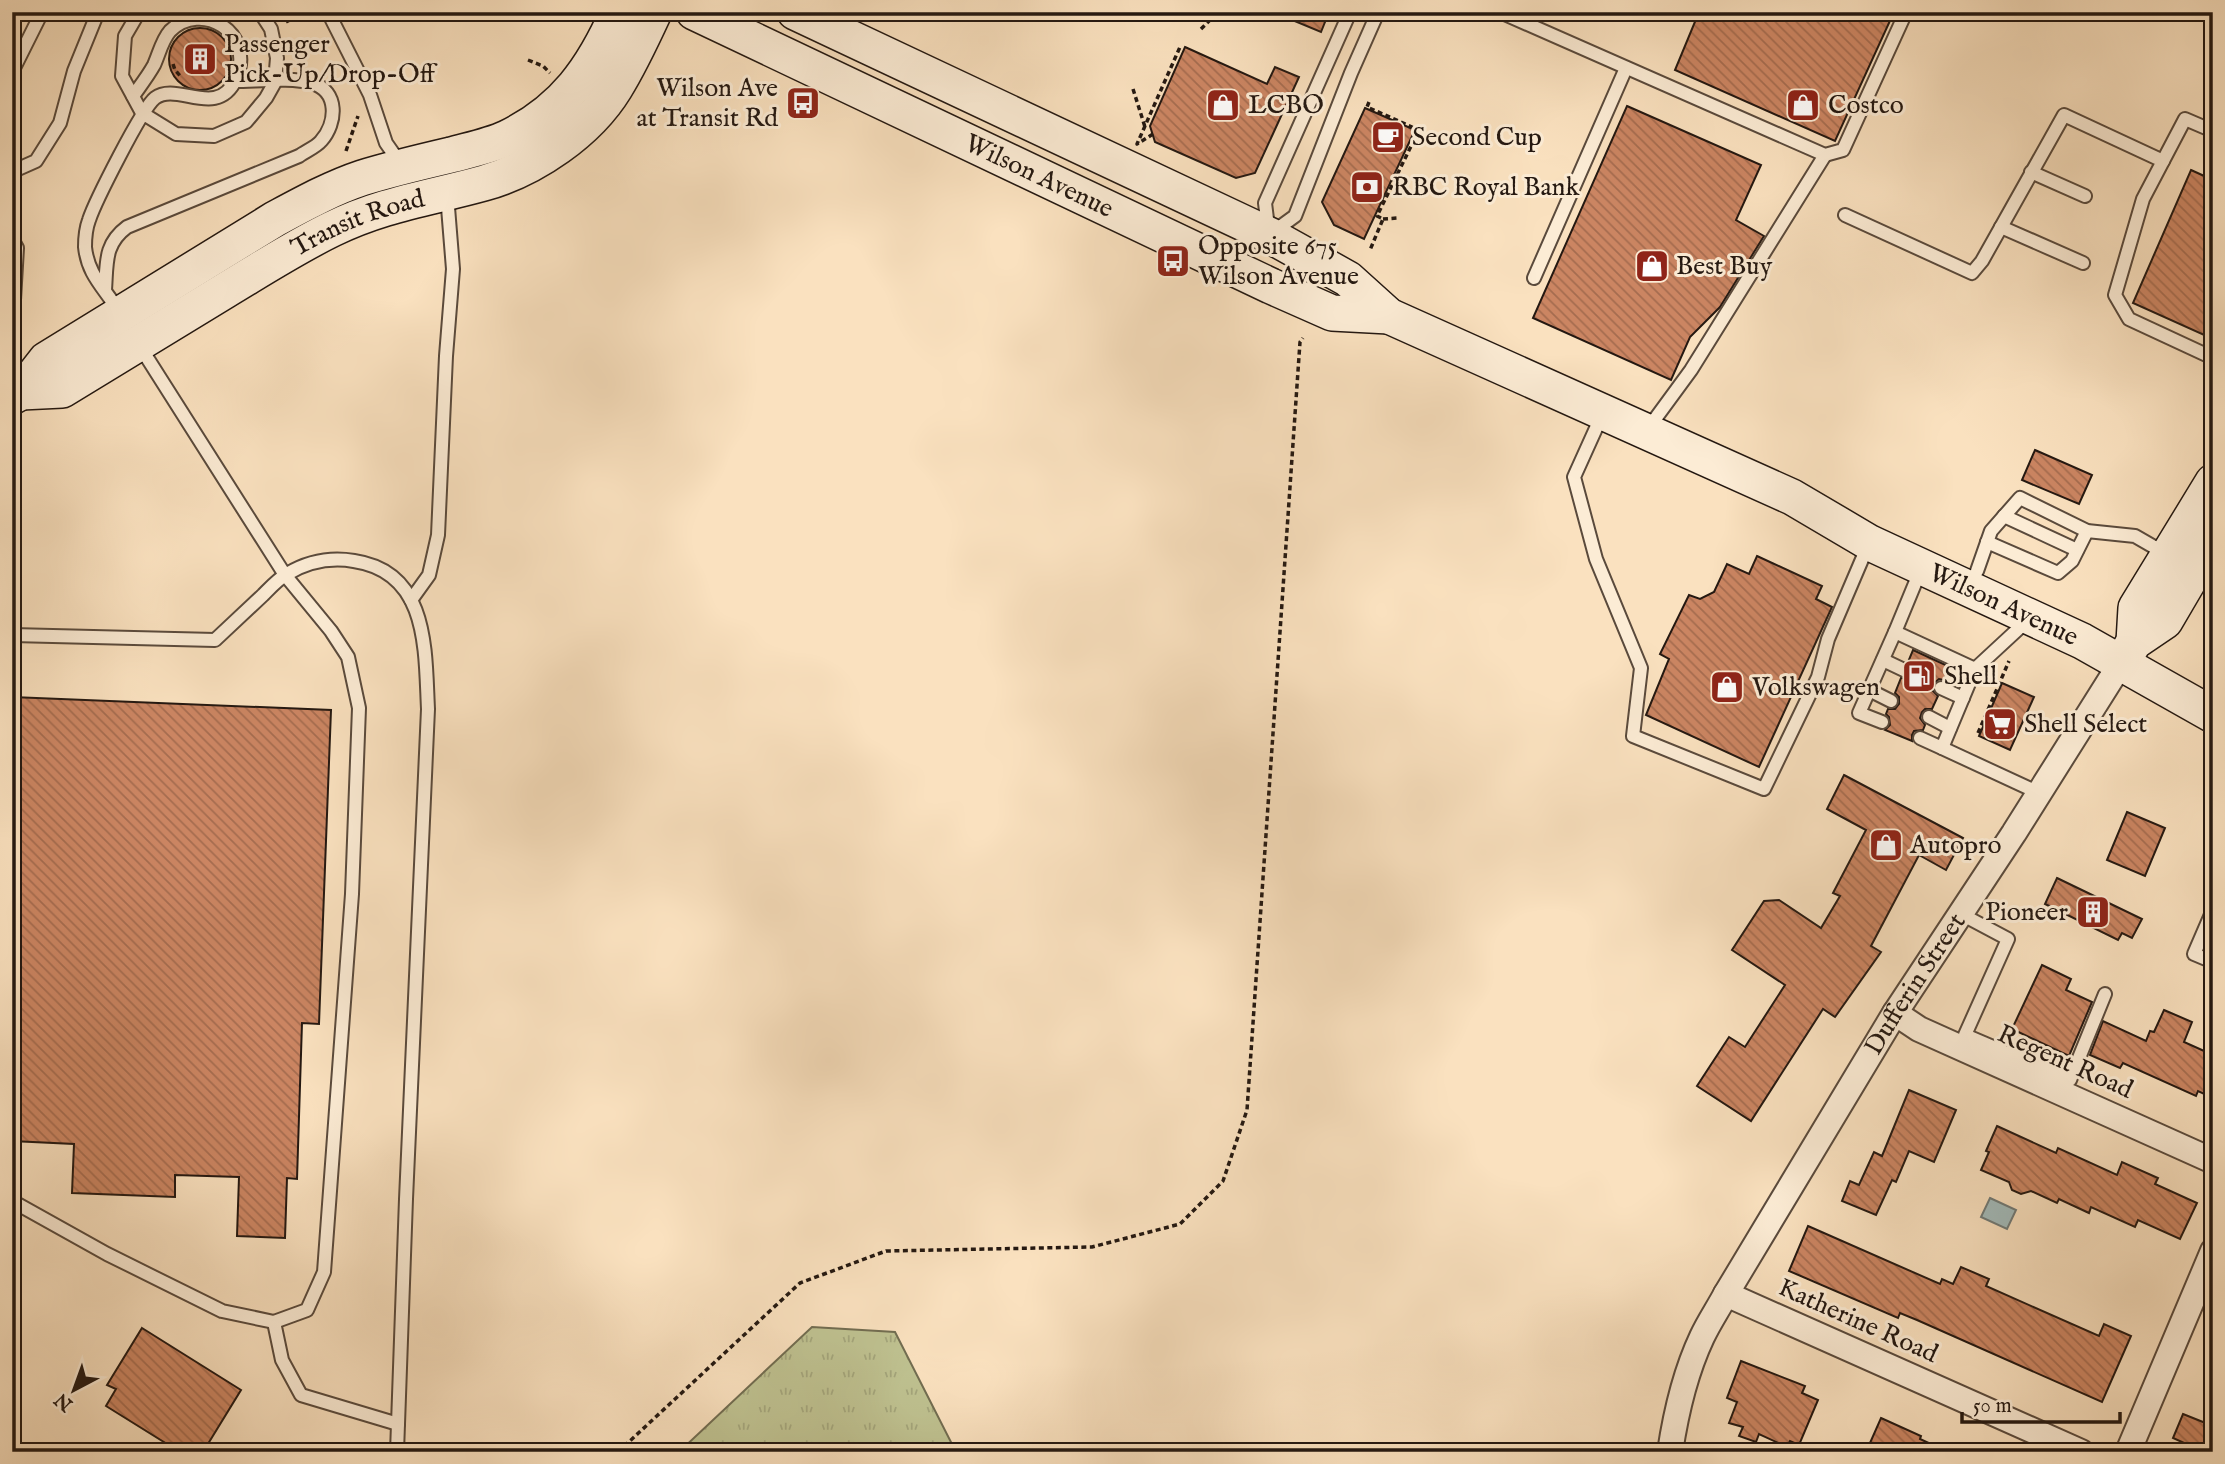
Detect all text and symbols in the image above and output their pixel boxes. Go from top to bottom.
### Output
place label: Passenger Pick-Up/Drop-Off [224,28,438,91]
building icon: Passenger Pick-Up/Drop-Off [181,40,219,78]
place label: Wilson Ave at Transit Rd [636,72,778,135]
bus stop icon: Wilson Ave at Transit Rd [784,84,822,122]
shop icon: LCBO [1204,86,1242,124]
shop icon: Costco [1784,86,1822,124]
place label: LCBO [1248,89,1324,122]
place label: Costco [1828,89,1904,122]
cafe icon: Second Cup [1369,118,1407,156]
place label: Second Cup [1412,121,1542,154]
street label: Wilson Avenue [959,126,1119,225]
bank icon: RBC Royal Bank [1348,168,1386,206]
place label: RBC Royal Bank [1392,171,1580,204]
street label: Transit Road [285,182,428,264]
place label: Opposite 675 Wilson Avenue [1198,230,1359,293]
bus stop icon: Opposite 675 Wilson Avenue [1154,242,1192,280]
shop icon: Best Buy [1633,247,1671,285]
place label: Best Buy [1676,250,1773,283]
street label: Wilson Avenue [1924,556,2084,654]
fuel station icon: Shell [1900,657,1938,695]
place label: Shell [1944,660,1998,693]
shop icon: Volkswagen [1708,668,1746,706]
place label: Volkswagen [1751,671,1880,704]
supermarket icon: Shell Select [1981,705,2019,743]
place label: Shell Select [2024,708,2147,741]
shop icon: Autopro [1867,826,1905,864]
place label: Autopro [1909,829,2001,862]
building icon: Pioneer [2074,893,2112,931]
place label: Pioneer [1985,896,2068,929]
street label: Dufferin Street [1857,907,1973,1061]
street label: Regent Road [1992,1017,2138,1107]
street label: Katherine Road [1773,1271,1943,1371]
north arrow [38,1356,108,1426]
scale bar [1962,1380,2120,1424]
text: N [50,1387,79,1416]
text: 50 m [1973,1393,2012,1420]

